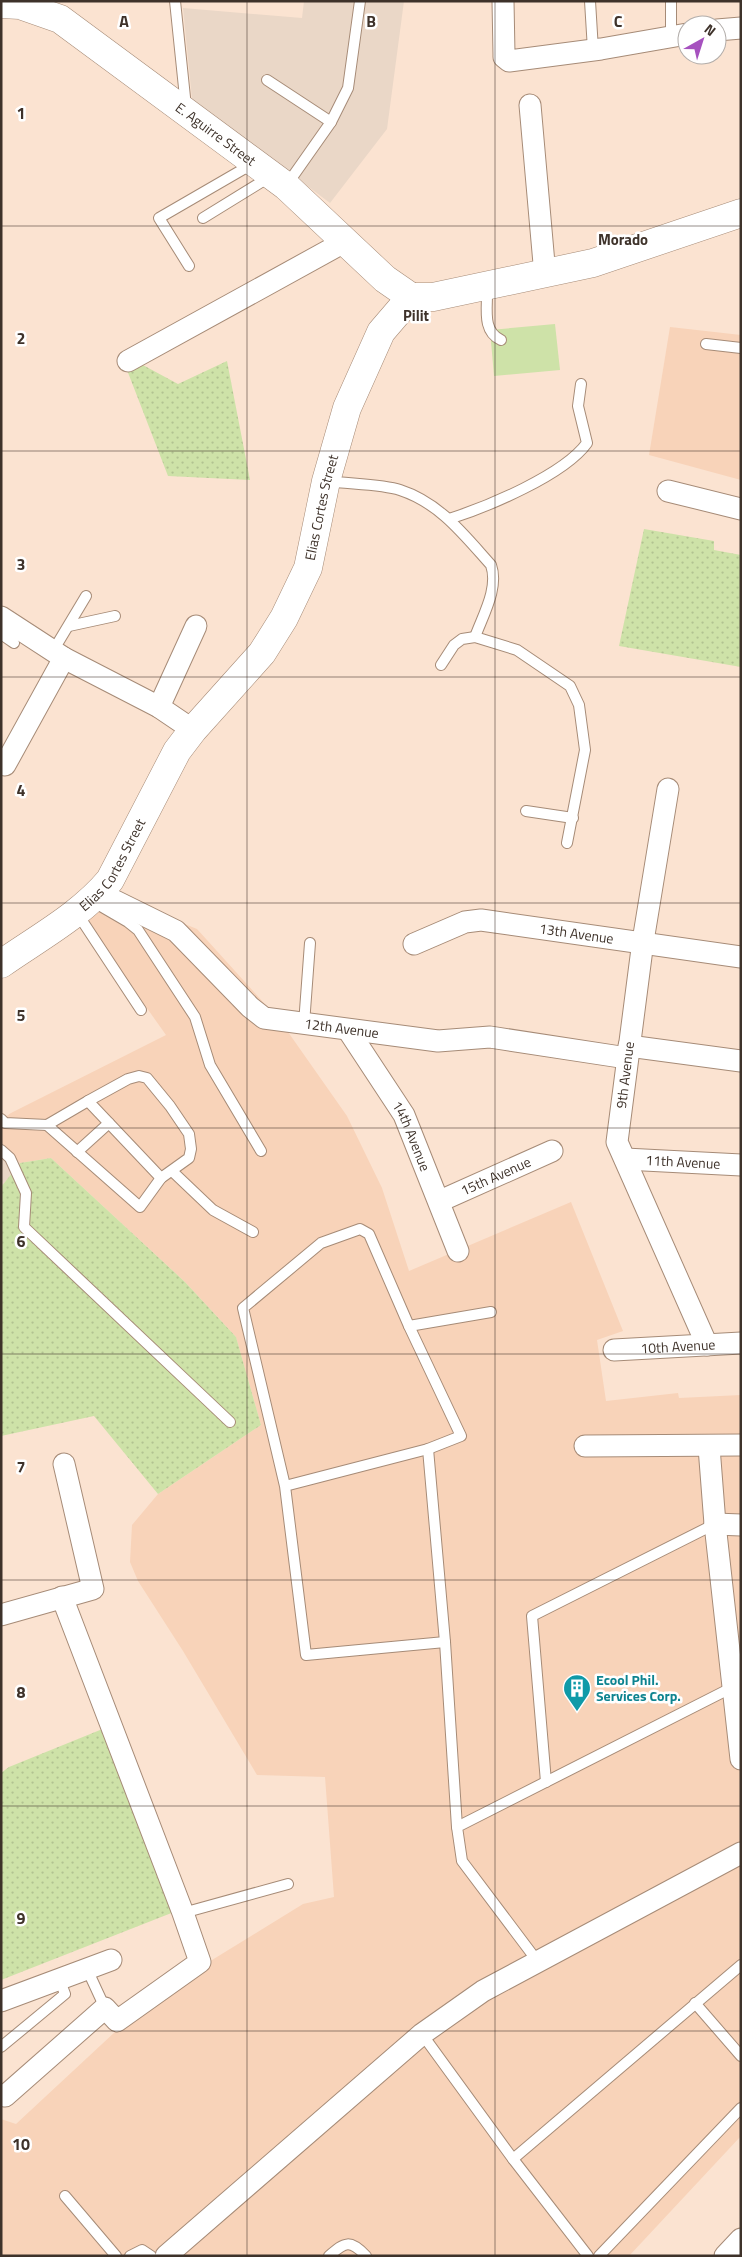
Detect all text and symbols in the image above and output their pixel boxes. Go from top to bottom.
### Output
text: A [119,9,129,33]
text: B [366,9,376,33]
text: C [614,9,623,33]
north arrow [677,15,727,65]
text: N [700,18,721,41]
street label: E. Aguirre Street [171,97,261,171]
text: 1 [17,101,25,125]
district label: Morado [598,228,648,251]
district label: Pilit [403,304,430,327]
text: 2 [17,326,25,350]
street label: Elias Cortes Street [299,452,343,562]
text: 3 [17,552,25,576]
text: 4 [17,778,26,802]
street label: Elias Cortes Street [74,815,150,916]
street label: 13th Avenue [538,917,615,949]
text: 5 [17,1003,26,1027]
street label: 12th Avenue [303,1012,380,1043]
street label: 9th Avenue [610,1040,639,1110]
street label: 14th Avenue [387,1096,436,1174]
street label: 11th Avenue [645,1149,721,1174]
street label: 15th Avenue [457,1151,534,1201]
text: 6 [17,1229,26,1253]
street label: 10th Avenue [640,1333,716,1359]
text: 7 [17,1455,25,1479]
place label: Ecool Phil. Services Corp. [596,1669,681,1706]
building icon: Ecool Phil. Services Corp. [562,1673,592,1712]
text: 8 [17,1680,26,1704]
text: 9 [17,1906,26,1930]
text: 10 [12,2132,30,2156]

